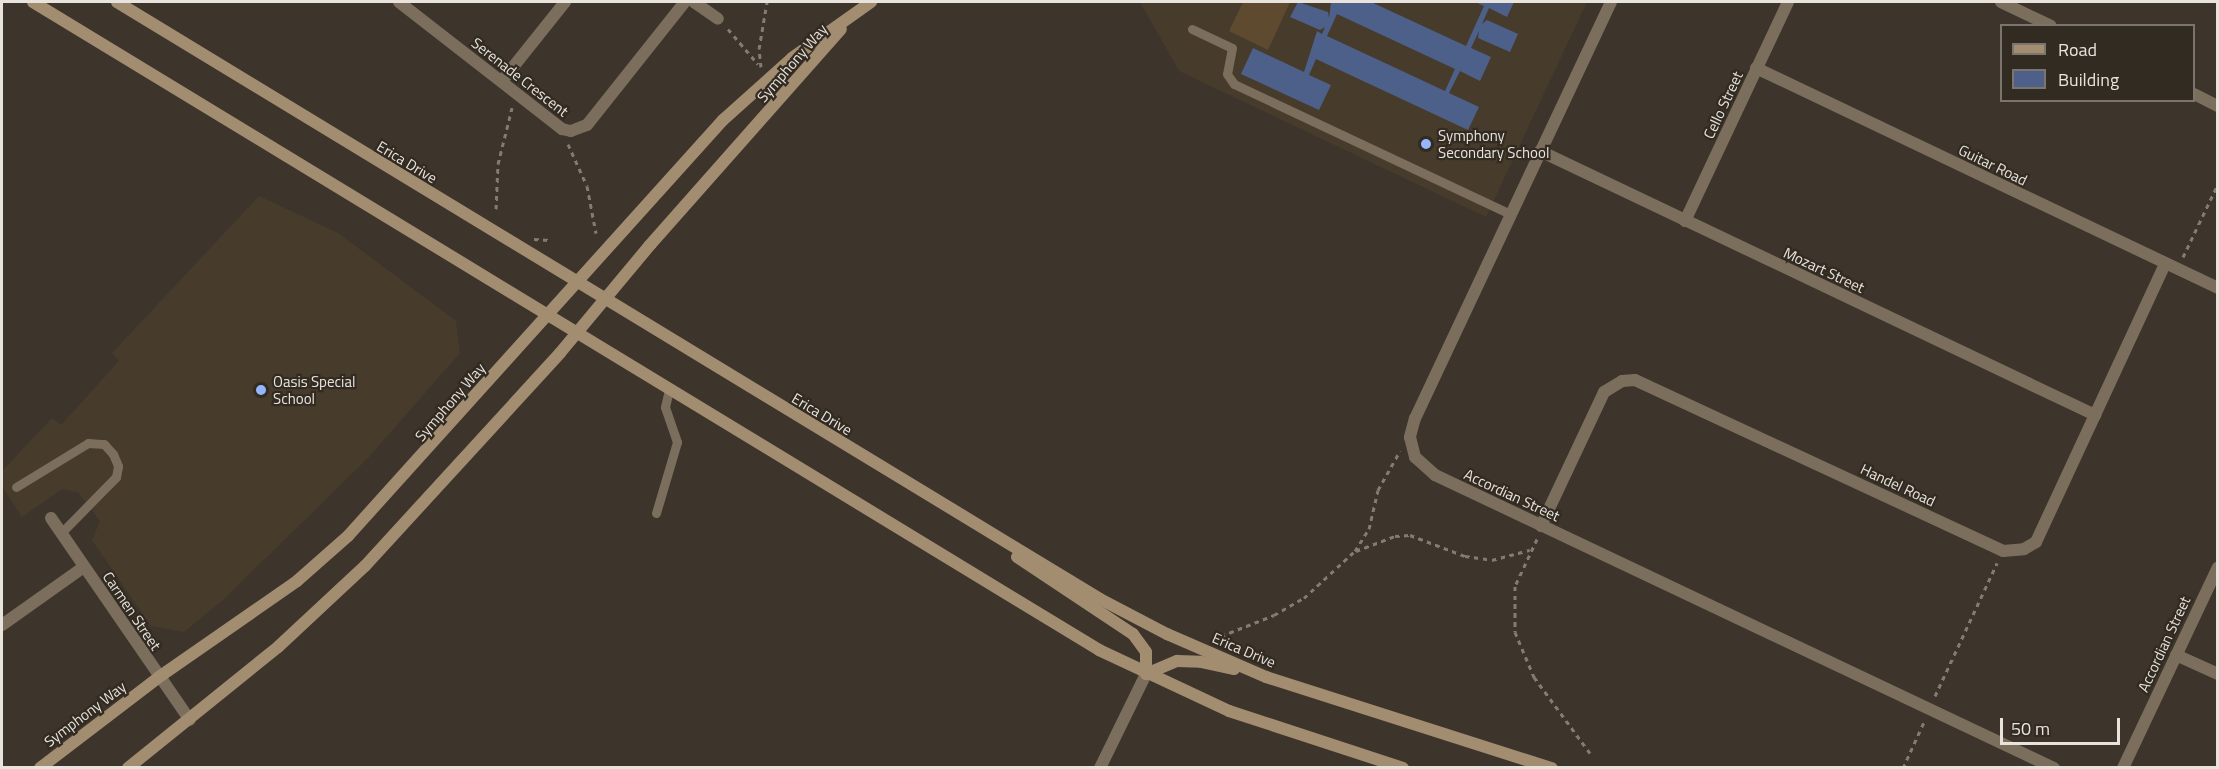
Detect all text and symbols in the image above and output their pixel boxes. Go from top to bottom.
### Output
street label: Symphony Way [753,20,831,106]
legend [2000,24,2195,102]
street label: Serenade Crescent [468,34,572,120]
text: Road [2058,36,2097,63]
text: Building [2058,66,2119,93]
street label: Cello Street [1700,68,1746,142]
place label: Symphony Secondary School [1438,126,1549,161]
street label: Erica Drive [374,137,440,187]
marker: Symphony Secondary School [1419,137,1433,151]
street label: Guitar Road [1956,141,2030,189]
street label: Mozart Street [1781,243,1867,297]
street label: Symphony Way [411,359,489,445]
place label: Oasis Special School [273,372,355,407]
marker: Oasis Special School [254,383,268,397]
street label: Erica Drive [789,389,855,439]
street label: Handel Road [1858,460,1938,510]
street label: Accordian Street [1461,465,1563,525]
street label: Carmen Street [99,568,165,654]
street label: Accordian Street [2134,593,2194,695]
street label: Erica Drive [1210,629,1278,671]
street label: Symphony Way [40,677,130,751]
scale bar [2003,706,2123,744]
text: 50 m [2011,715,2050,742]

